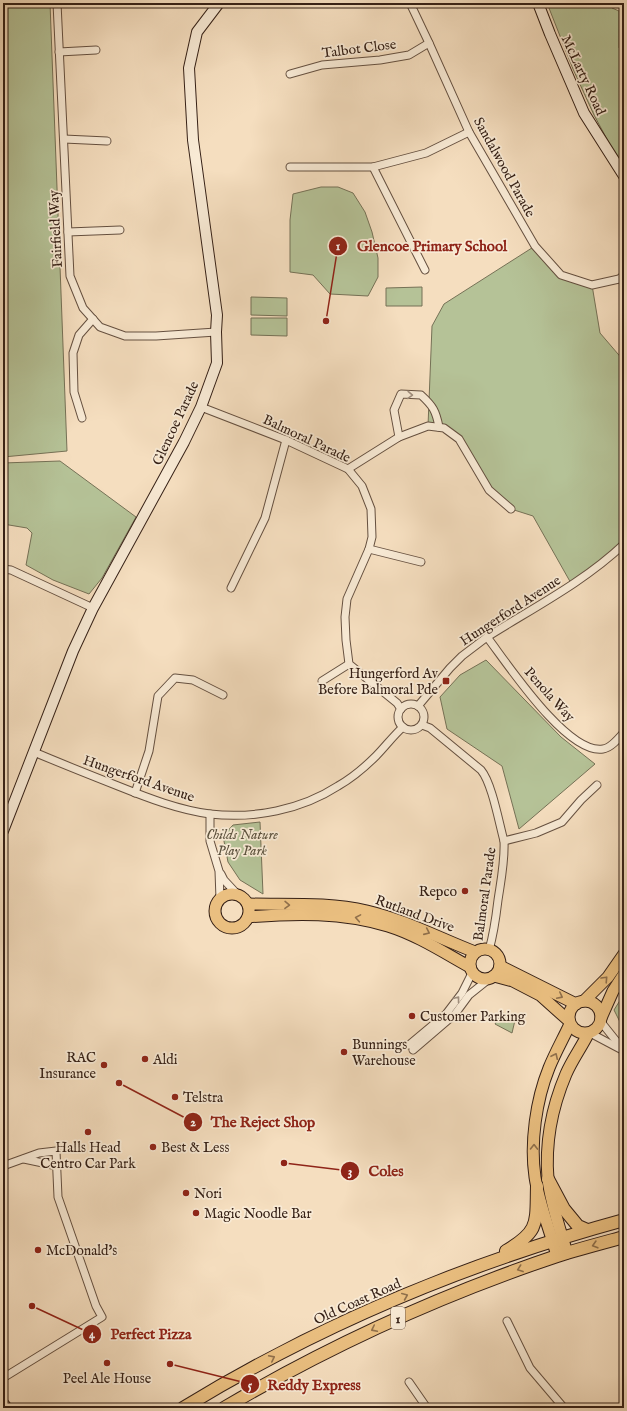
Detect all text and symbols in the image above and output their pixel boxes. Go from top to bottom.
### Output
street label: McLarty Road [557,32,610,119]
street label: Talbot Close [321,35,398,62]
street label: Sandalwood Parade [469,114,539,221]
street label: Fairfield Way [45,190,67,268]
callout: Glencoe Primary School [328,232,515,259]
text: Glencoe Primary School [357,237,508,256]
text: 1 [336,239,341,254]
street label: Glencoe Parade [149,378,204,468]
one-way arrow [407,390,413,399]
street label: Balmoral Parade [260,411,354,467]
street label: Hungerford Avenue [457,571,565,650]
street label: Penola Way [520,664,579,726]
place label: Hungerford Av Before Balmoral Pde [318,665,439,699]
marker: Hungerford Av Before Balmoral Pde [441,676,451,686]
street label: Hungerford Avenue [81,751,197,807]
park label: Childs Nature Play Park [206,826,278,860]
street label: Balmoral Parade [469,845,501,942]
place label: Repco [419,883,457,901]
marker: Repco [460,886,470,896]
street label: Rutland Drive [373,891,457,937]
one-way arrow [284,901,290,909]
one-way arrow [354,915,361,923]
one-way arrow [422,927,430,935]
one-way arrow [601,976,608,984]
one-way arrow [556,991,563,998]
one-way arrow [452,997,459,1004]
place label: Customer Parking [420,1008,526,1026]
marker: Customer Parking [407,1011,417,1021]
place label: Bunnings Warehouse [352,1036,416,1070]
marker: Bunnings Warehouse [339,1047,349,1057]
place label: RAC Insurance [39,1049,97,1083]
place label: Aldi [152,1051,178,1069]
one-way arrow [550,1053,558,1061]
marker: Aldi [140,1054,150,1064]
marker: RAC Insurance [99,1060,109,1070]
place label: Telstra [183,1089,224,1107]
marker: Telstra [170,1092,180,1102]
callout: The Reject Shop [183,1108,323,1135]
text: The Reject Shop [210,1113,315,1132]
text: 2 [190,1115,196,1130]
marker: Halls Head Centro Car Park [83,1127,93,1137]
place label: Halls Head Centro Car Park [40,1139,136,1173]
place label: Best & Less [161,1139,229,1157]
marker: Best & Less [148,1142,158,1152]
one-way arrow [530,1144,538,1150]
callout: Coles [340,1157,411,1184]
text: Coles [369,1162,404,1181]
text: 3 [348,1164,352,1179]
place label: Nori [194,1185,222,1203]
marker: Nori [181,1188,191,1198]
place label: Magic Noodle Bar [204,1205,312,1223]
marker: Magic Noodle Bar [191,1208,201,1218]
one-way arrow [592,1240,599,1249]
place label: McDonald's [46,1242,117,1260]
marker: McDonald's [33,1245,43,1255]
one-way arrow [517,1265,524,1273]
street label: Old Coast Road [311,1274,404,1329]
one-way arrow [402,1292,409,1300]
road number: 1 [391,1307,405,1329]
callout: Perfect Pizza [82,1321,200,1348]
one-way arrow [371,1324,379,1332]
text: Perfect Pizza [110,1325,192,1344]
text: 4 [89,1327,96,1342]
one-way arrow [268,1355,275,1363]
marker: Peel Ale House [102,1358,112,1368]
place label: Peel Ale House [63,1370,152,1388]
callout: Reddy Express [240,1371,369,1398]
text: Reddy Express [267,1376,361,1395]
text: 5 [248,1378,253,1393]

